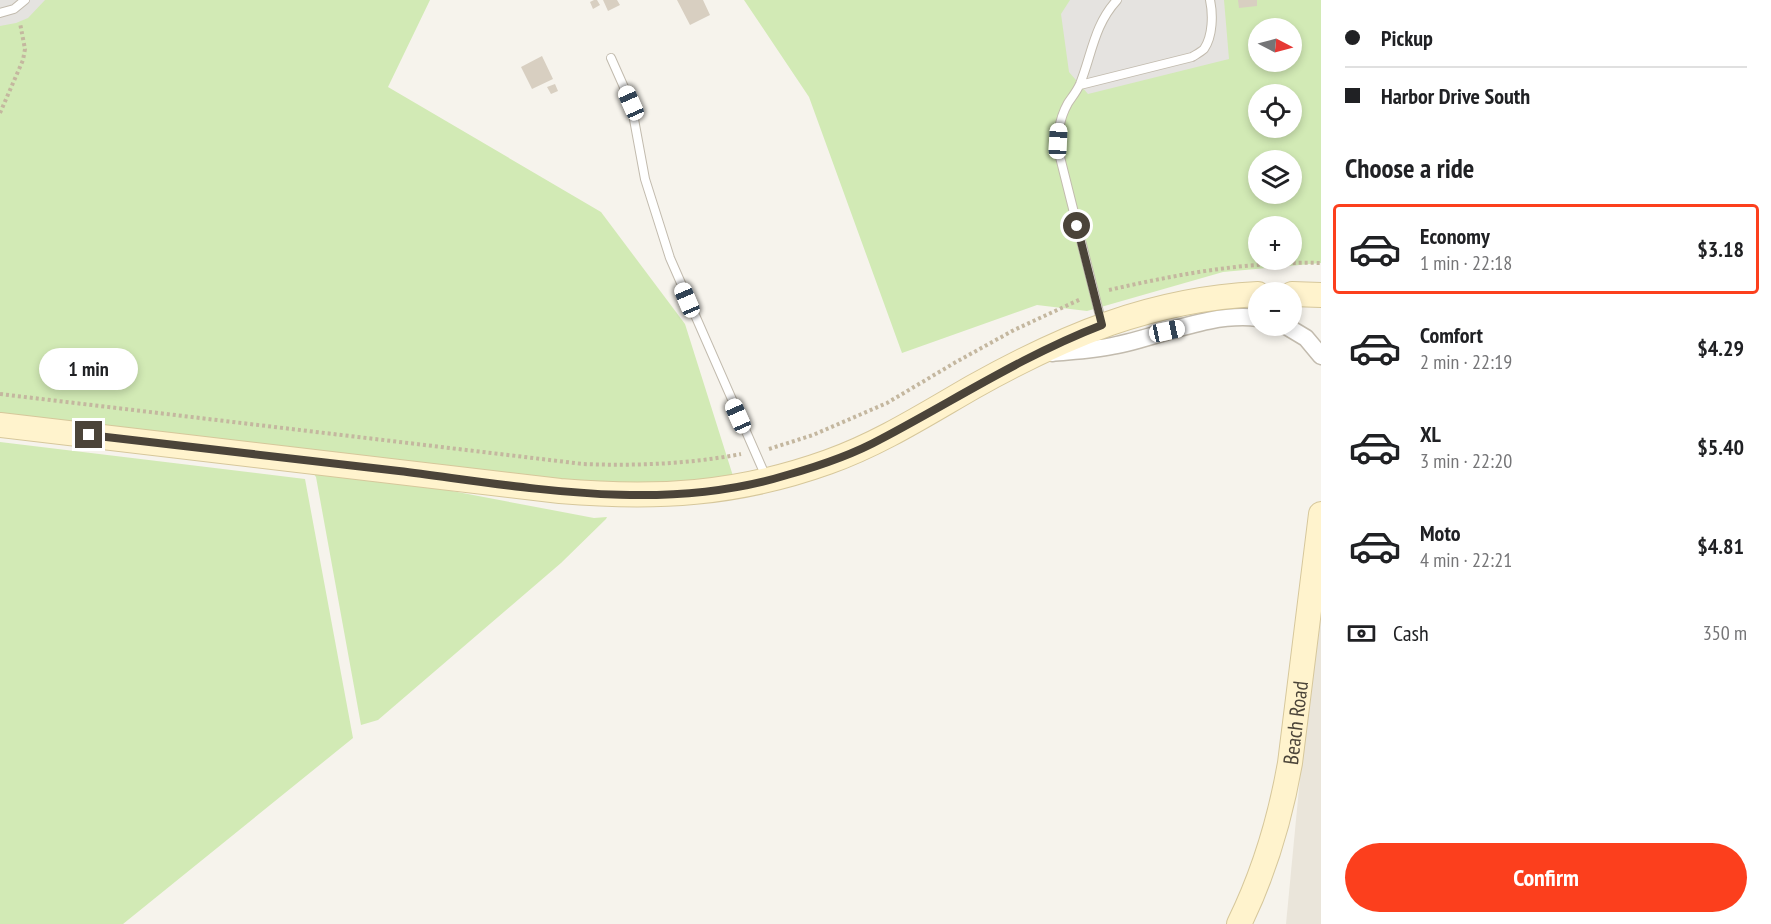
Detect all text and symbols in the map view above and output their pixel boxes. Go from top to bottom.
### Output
north arrow [1248,18,1302,72]
map controls [1248,18,1302,336]
text: Pickup [1381,24,1433,52]
text: Harbor Drive South [1381,82,1530,110]
car [615,83,647,123]
button: locate [1248,84,1302,138]
car [1048,123,1068,159]
button: layers [1248,150,1302,204]
text: Choose a ride [1345,151,1474,185]
route start [1063,212,1090,239]
button: + [1248,216,1302,270]
icon: car [1348,222,1402,276]
text: Economy [1420,222,1490,250]
text: $3.18 [1697,235,1744,263]
text: 1 min · 22:18 [1420,250,1512,276]
car [672,280,702,320]
button: − [1248,282,1302,336]
car [1148,318,1186,344]
icon: car [1348,321,1402,375]
text: Comfort [1420,321,1483,349]
text: $4.29 [1697,334,1744,362]
callout: 1 min [40,348,138,390]
text: 2 min · 22:19 [1420,349,1512,375]
text: 1 min [68,356,109,382]
car [722,396,754,436]
icon: car [1348,420,1402,474]
text: XL [1420,420,1441,448]
route end [75,421,102,448]
text: $5.40 [1697,433,1744,461]
text: 3 min · 22:20 [1420,448,1512,474]
icon: car [1348,519,1402,573]
text: Moto [1420,519,1461,547]
text: $4.81 [1697,532,1744,560]
text: 4 min · 22:21 [1420,547,1512,573]
icon: cash [1345,617,1378,650]
text: Cash [1393,619,1429,647]
text: 350 m [1703,620,1747,646]
street label: Beach Road [1276,679,1314,766]
button: Confirm [1345,843,1747,912]

